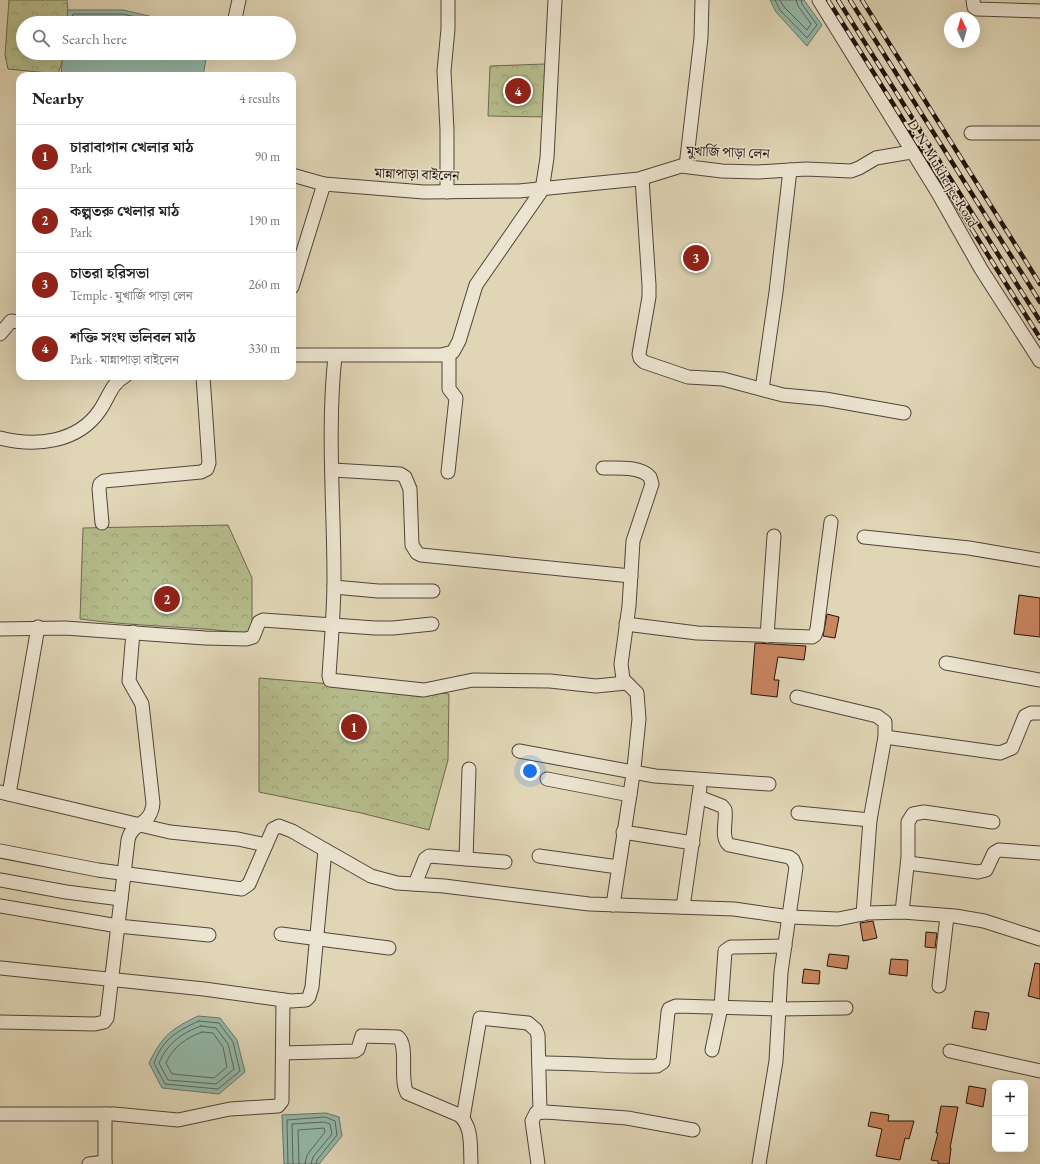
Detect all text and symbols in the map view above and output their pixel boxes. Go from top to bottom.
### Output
north arrow [944,12,980,48]
search box [16,16,296,60]
icon: search [30,27,52,49]
text: Search here [62,29,127,48]
pin: 4 [505,76,531,106]
text: Nearby [32,87,84,109]
text: 4 results [239,90,280,107]
street label: D. N. Mukherjee Road [904,116,983,231]
text: চারাবাগান খেলার মাঠ [70,137,193,156]
street label: মুখার্জি পাড়া লেন [685,142,771,162]
text: 1 [42,148,48,165]
text: 90 m [255,148,280,165]
text: Park [70,160,92,177]
street label: মান্নাপাড়া বাইলেন [373,163,461,185]
text: কল্পতরু খেলার মাঠ [70,201,179,220]
text: 2 [42,212,48,229]
text: 190 m [249,212,280,229]
text: Park [70,224,92,241]
pin: 3 [683,243,709,273]
text: চাতরা হরিসভা [70,263,149,282]
text: 3 [42,276,48,293]
text: 260 m [249,276,280,293]
text: Temple · মুখার্জি পাড়া লেন [70,287,193,304]
text: শক্তি সংঘ ভলিবল মাঠ [70,327,196,346]
text: 4 [42,340,48,357]
text: 330 m [249,340,280,357]
text: Park · মান্নাপাড়া বাইলেন [70,351,179,368]
pin: 2 [154,584,180,614]
pin: 1 [341,712,367,742]
your location [520,761,540,781]
map controls [992,1080,1028,1152]
button: + [992,1080,1028,1116]
button: − [992,1116,1028,1152]

